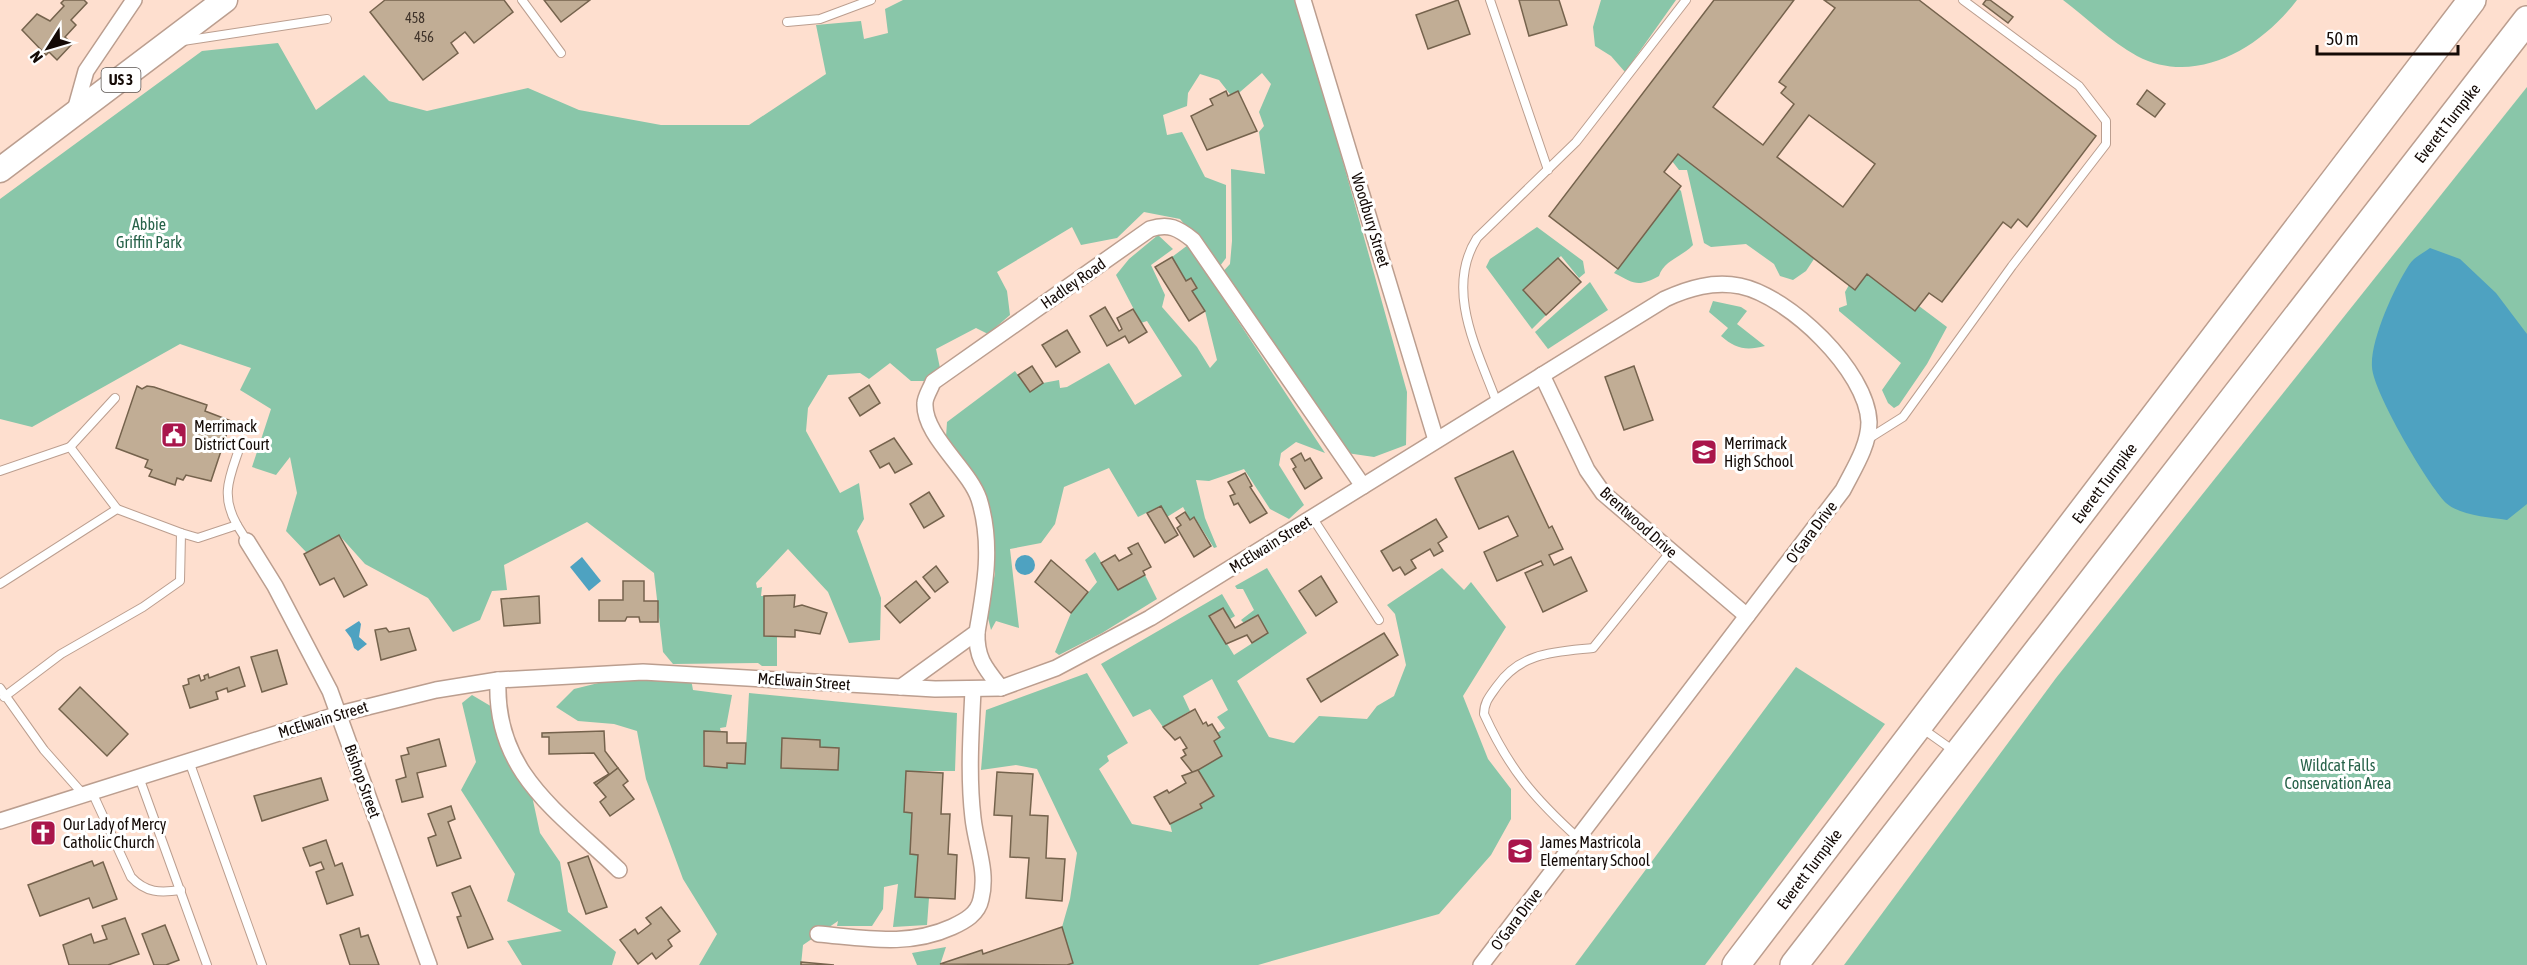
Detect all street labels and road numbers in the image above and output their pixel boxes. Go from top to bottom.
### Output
road number: US 3 [102,68,140,92]
street label: Everett Turnpike [2410,80,2484,167]
street label: Woodbury Street [1347,171,1394,270]
street label: Hadley Road [1037,254,1109,313]
street label: Everett Turnpike [2068,439,2141,527]
street label: Brentwood Drive [1597,483,1681,561]
street label: O'Gara Drive [1782,497,1840,567]
street label: McElwain Street [1226,511,1315,576]
street label: McElwain Street [757,669,851,693]
street label: McElwain Street [276,697,371,741]
street label: Bishop Street [340,742,385,821]
street label: Everett Turnpike [1773,825,1846,913]
street label: O'Gara Drive [1487,884,1545,954]

